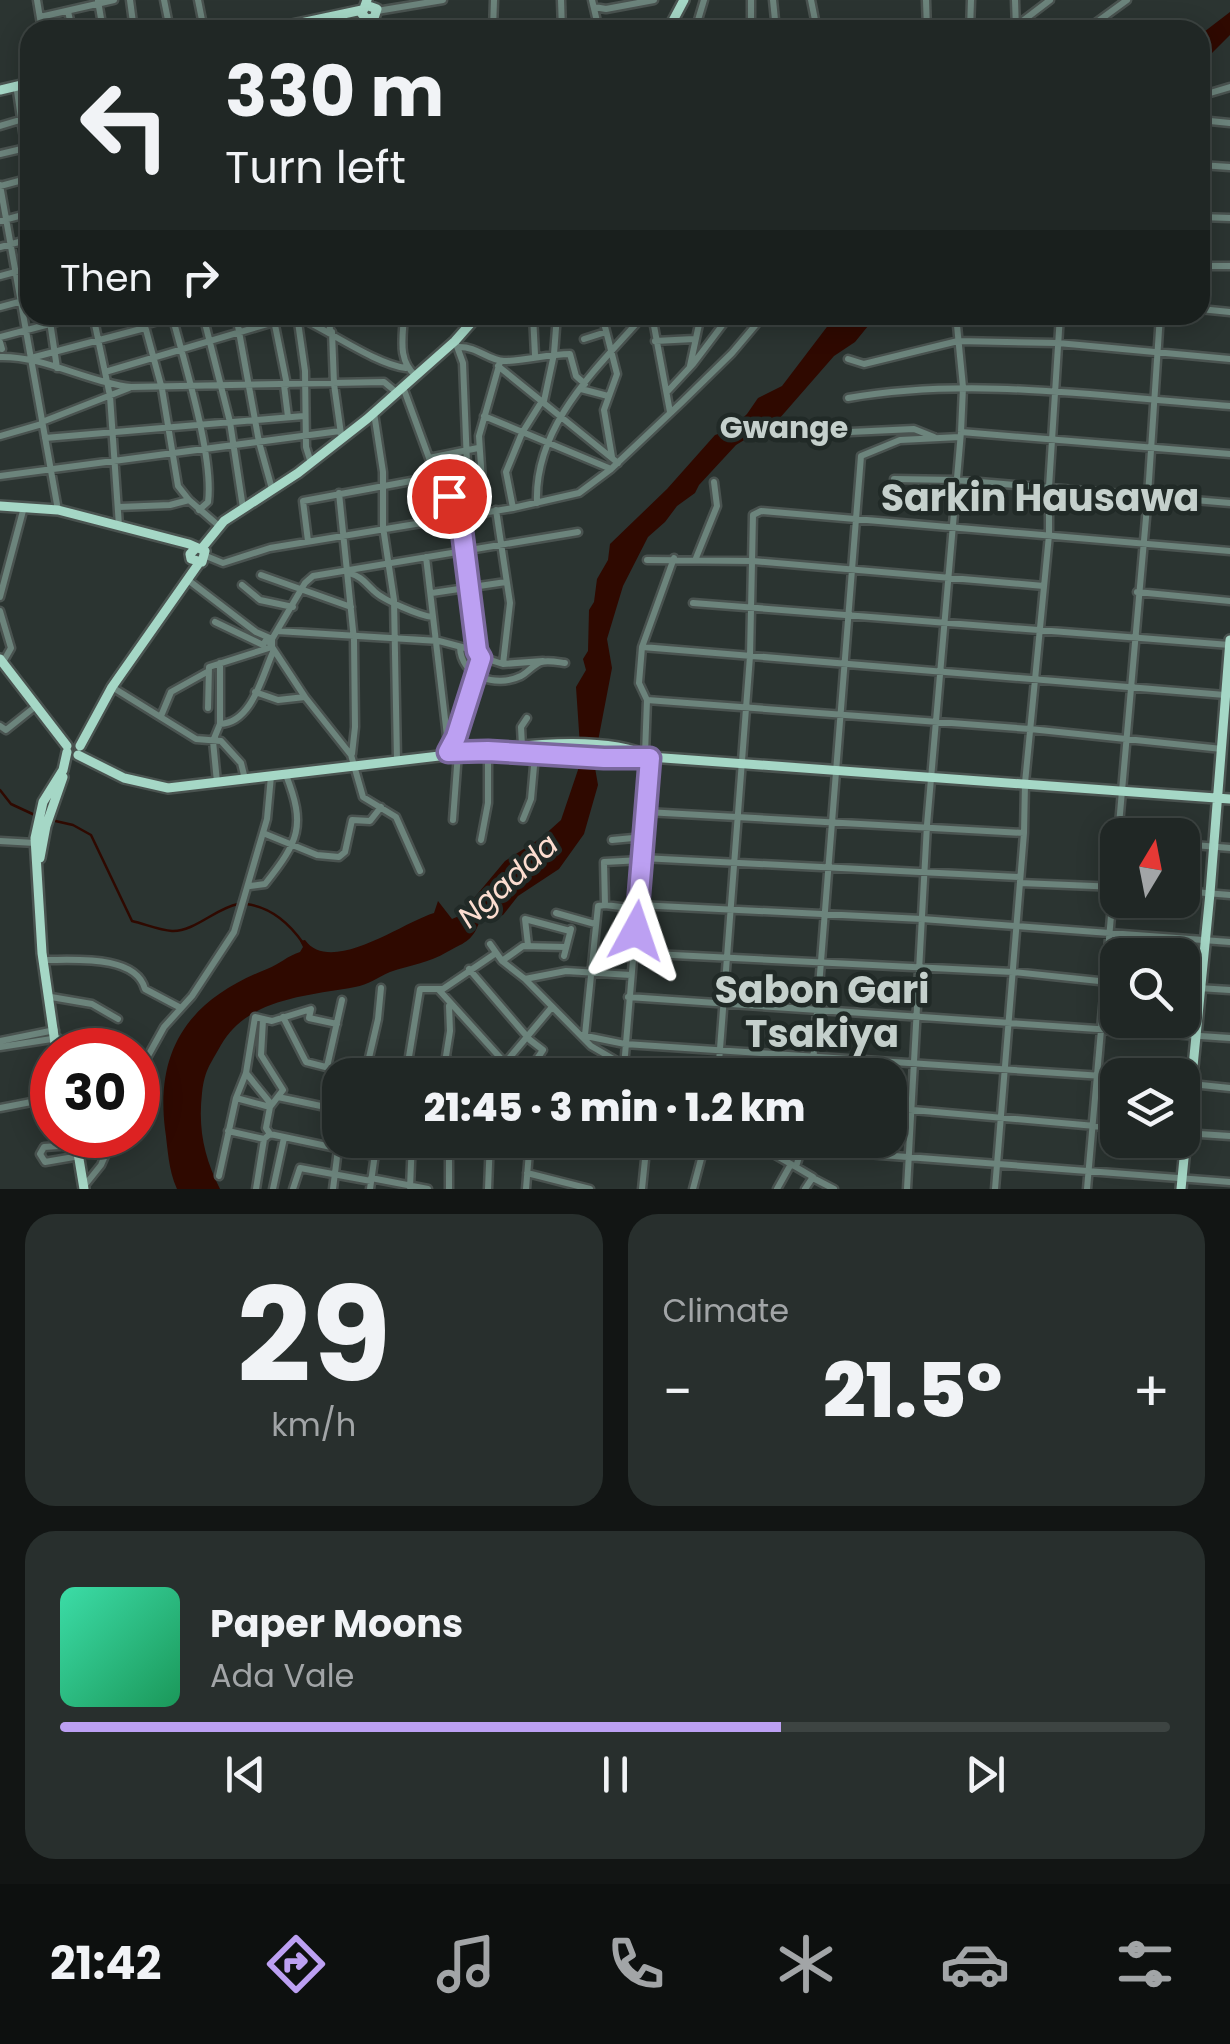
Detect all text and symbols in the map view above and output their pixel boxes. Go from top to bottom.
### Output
text: 330 m [225,42,444,141]
icon: left [60,60,190,190]
text: Turn left [225,136,406,199]
icon: right [173,250,228,305]
text: Then [60,251,153,304]
district label: Gwange [720,406,848,449]
pin [407,454,492,539]
icon: arrive [422,469,477,524]
district label: Sarkin Hausawa [881,471,1199,524]
north arrow [1100,818,1200,918]
map controls [1100,818,1200,1158]
water label: Ngadda [448,824,568,938]
position arrow [584,879,688,983]
button: search [1100,938,1200,1038]
district label: Sabon Gari Tsakiya [714,963,930,1060]
speed limit sign: 30 [30,1028,160,1158]
button: layers [1100,1058,1200,1158]
text: 21:45 · 3 min · 1.2 km [424,1081,805,1134]
text: 29 [237,1244,391,1427]
text: Climate [663,1288,789,1333]
text: 21.5° [823,1338,1002,1443]
text: − [663,1353,693,1430]
text: + [1132,1353,1170,1430]
text: km/h [271,1402,356,1447]
text: Paper Moons [210,1597,463,1650]
text: Ada Vale [210,1653,354,1698]
icon: previous [218,1747,273,1802]
icon: pause [588,1747,643,1802]
icon: next [958,1747,1013,1802]
icon: directions [261,1929,331,1999]
icon: music [431,1929,501,1999]
icon: phone [601,1929,671,1999]
icon: climate [771,1929,841,1999]
icon: car [940,1929,1010,1999]
icon: filters [1110,1929,1180,1999]
text: 21:42 [50,1932,161,1995]

